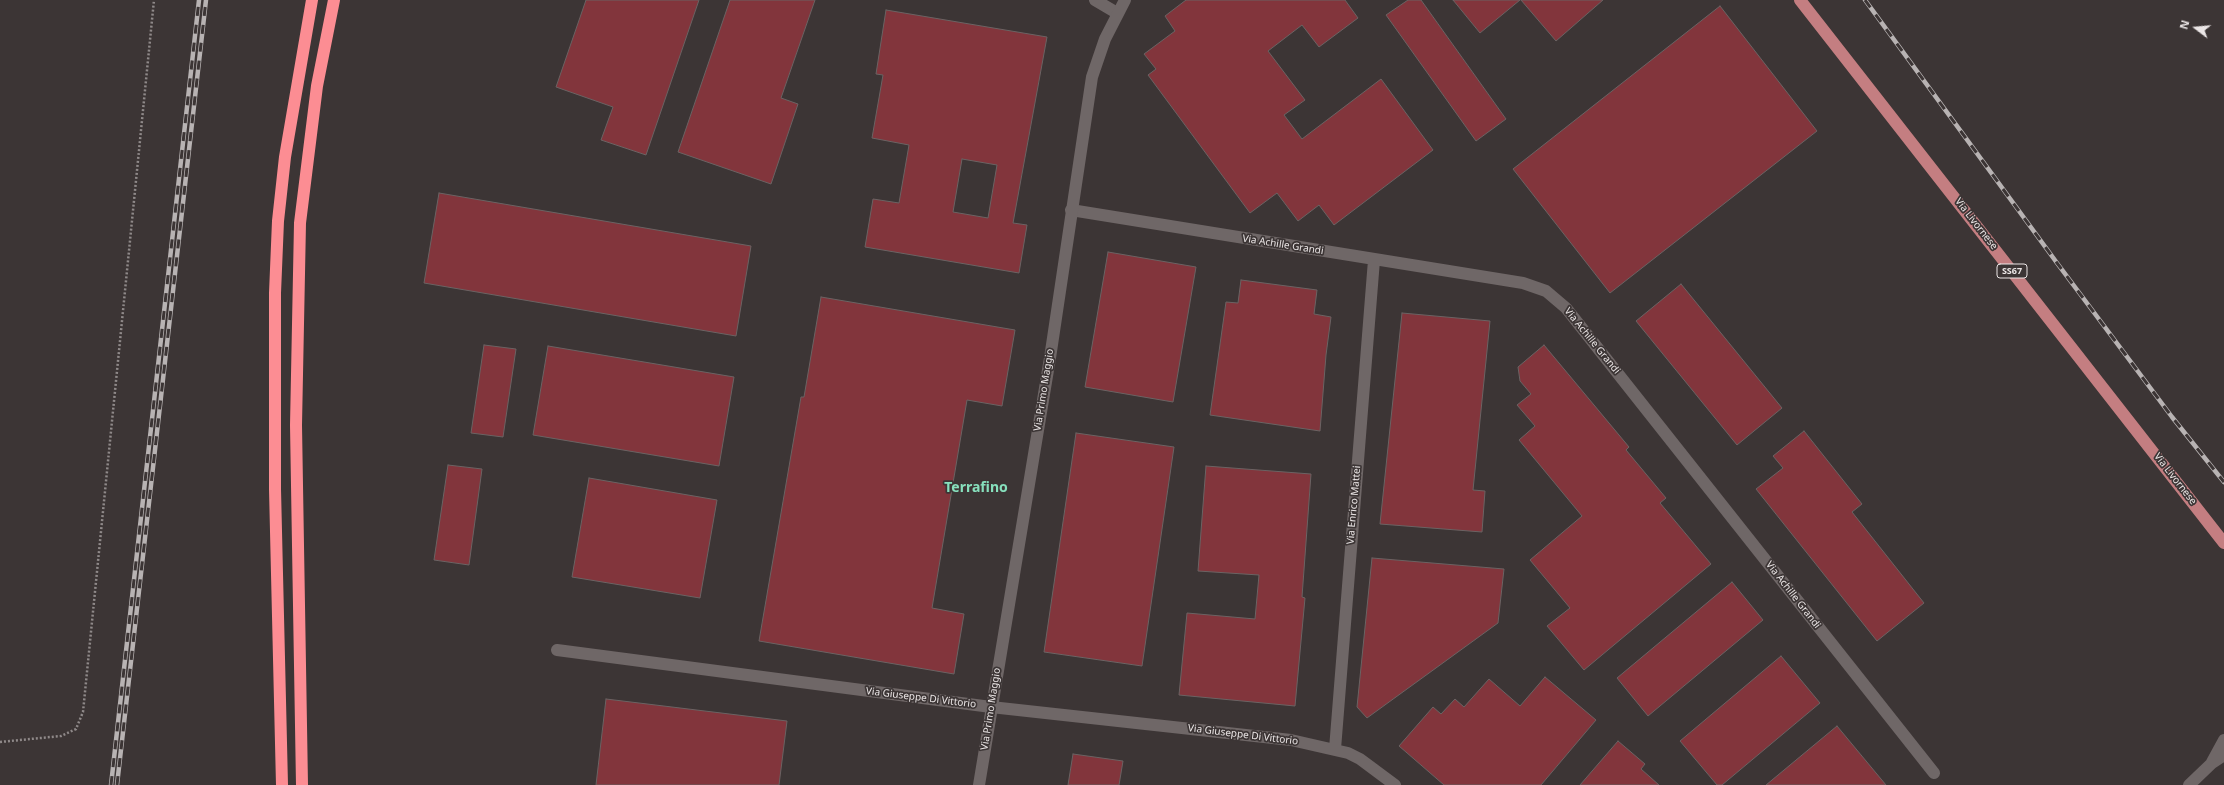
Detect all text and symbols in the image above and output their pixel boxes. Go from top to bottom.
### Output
north arrow [2176,8,2216,48]
text: N [2176,18,2192,31]
street label: Via Livornese [1952,196,2000,252]
street label: Via Achille Grandi [1242,233,1324,257]
road number: SS67 [1997,264,2027,278]
street label: Via Achille Grandi [1562,305,1622,377]
street label: Via Primo Maggio [1032,348,1056,432]
street label: Via Livornese [2151,451,2199,507]
street label: Via Enrico Mattei [1345,465,1363,545]
district label: Terrafino [944,480,1008,496]
street label: Via Achille Grandi [1763,559,1823,631]
street label: Via Primo Maggio [979,667,1003,751]
street label: Via Giuseppe Di Vittorio [865,685,977,711]
street label: Via Giuseppe Di Vittorio [1187,722,1299,748]

